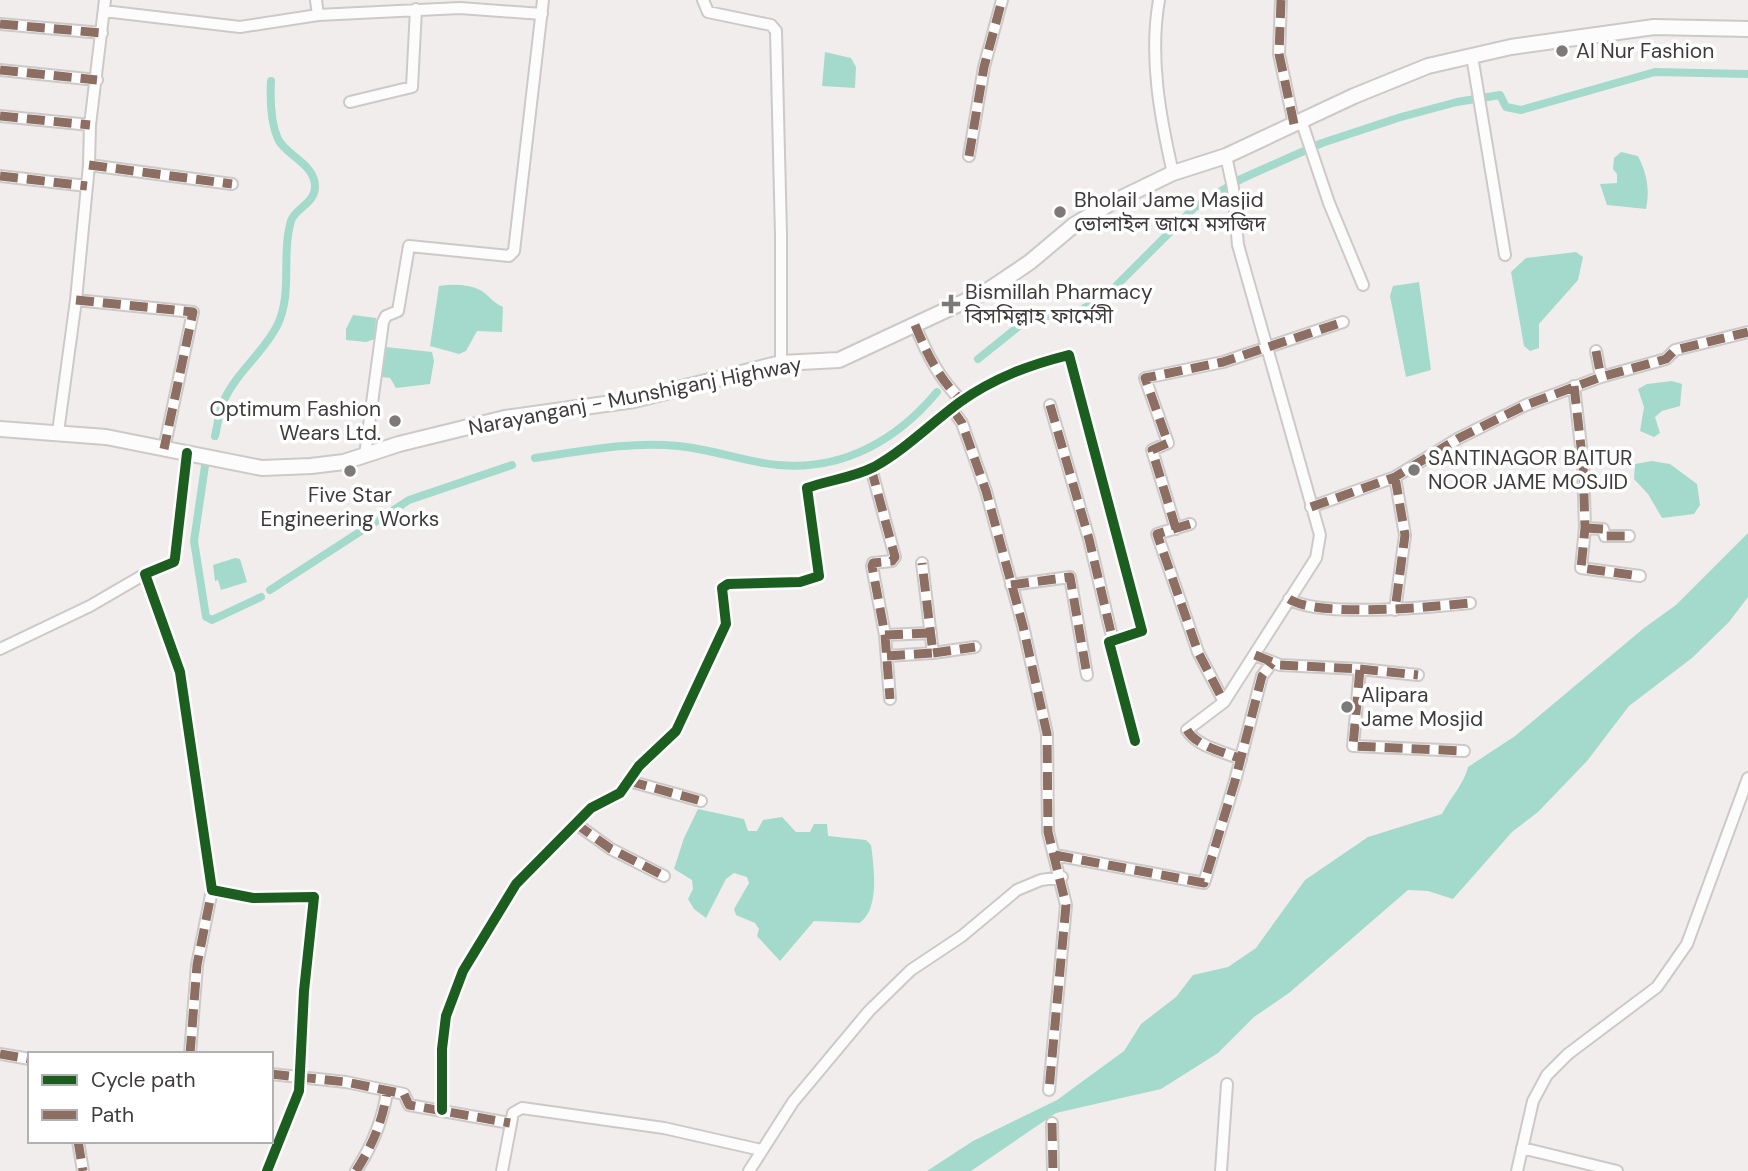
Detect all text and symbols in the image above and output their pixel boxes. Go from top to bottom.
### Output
place label: Al Nur Fashion [1576,37,1714,65]
marker: Al Nur Fashion [1554,43,1570,59]
place label: Bholail Jame Masjid ভোলাইল জামে মসজিদ [1074,186,1266,238]
marker: Bholail Jame Masjid ভোলাইল জামে মসজিদ [1052,204,1068,220]
place label: Bismillah Pharmacy বিসমিল্লাহ ফার্মেসী [964,278,1153,330]
marker: Bismillah Pharmacy বিসমিল্লাহ ফার্মেসী [943,296,959,312]
street label: Narayanganj - Munshiganj Highway [466,350,804,442]
place label: Optimum Fashion Wears Ltd. [210,395,381,447]
marker: Optimum Fashion Wears Ltd. [387,413,403,429]
place label: SANTINAGOR BAITUR NOOR JAME MOSJID [1428,444,1632,496]
marker: SANTINAGOR BAITUR NOOR JAME MOSJID [1406,462,1422,478]
marker: Five Star Engineering Works [342,463,358,479]
place label: Five Star Engineering Works [261,481,439,533]
place label: Alipara Jame Mosjid [1361,681,1483,733]
marker: Alipara Jame Mosjid [1339,699,1355,715]
legend [28,1052,273,1143]
text: Cycle path [91,1066,196,1094]
text: Path [91,1101,134,1129]

